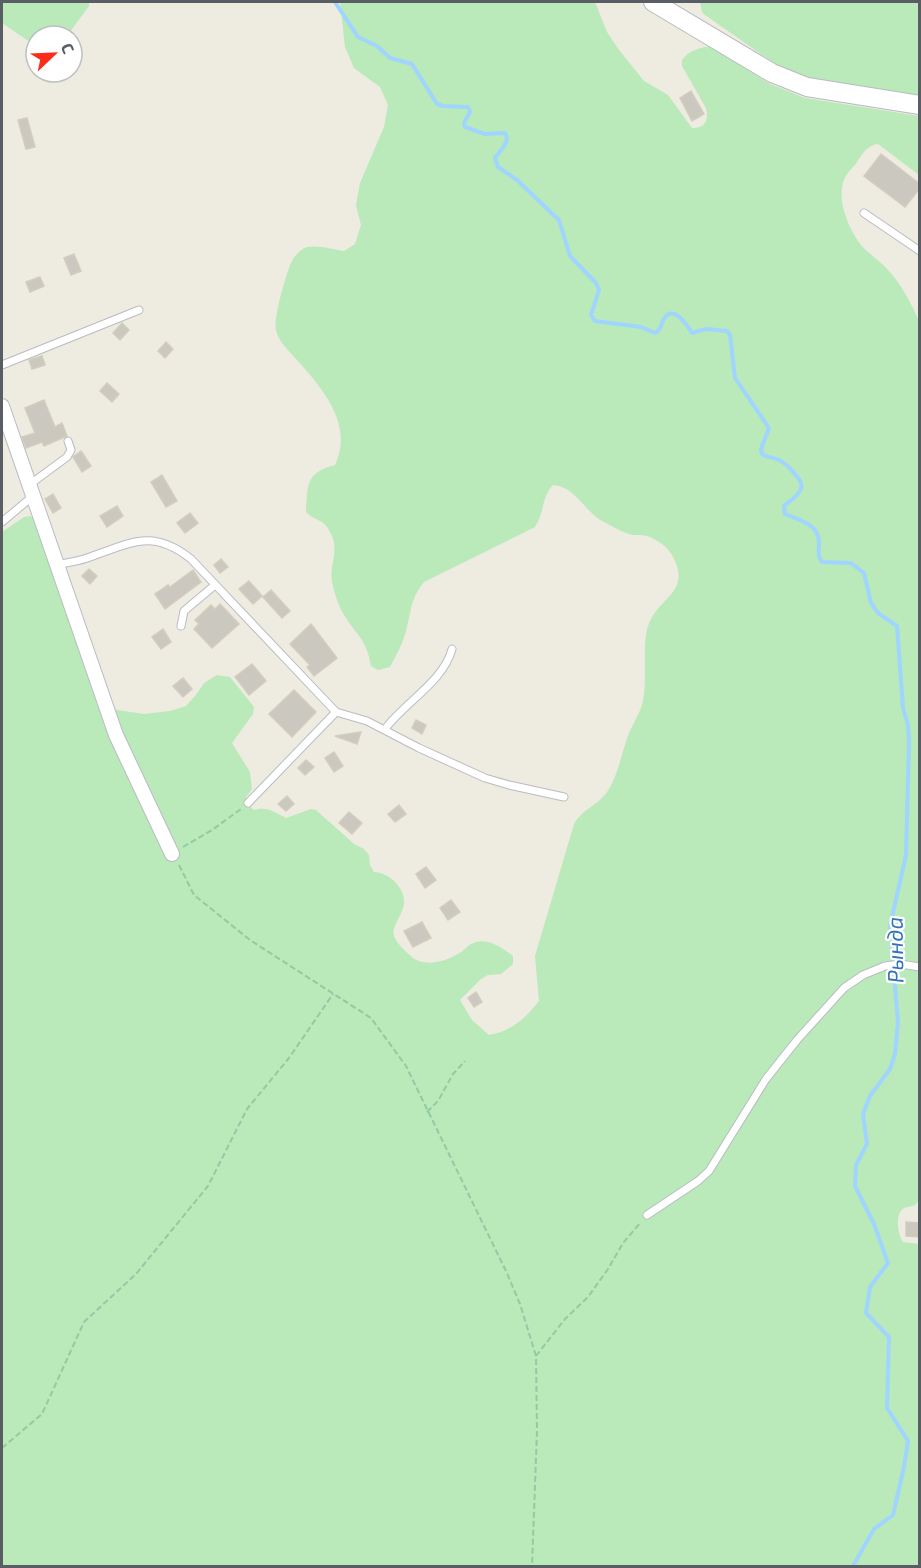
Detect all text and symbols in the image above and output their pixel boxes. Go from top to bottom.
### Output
north arrow [24,24,84,84]
text: С [58,40,79,56]
water label: Рында [880,917,908,983]

